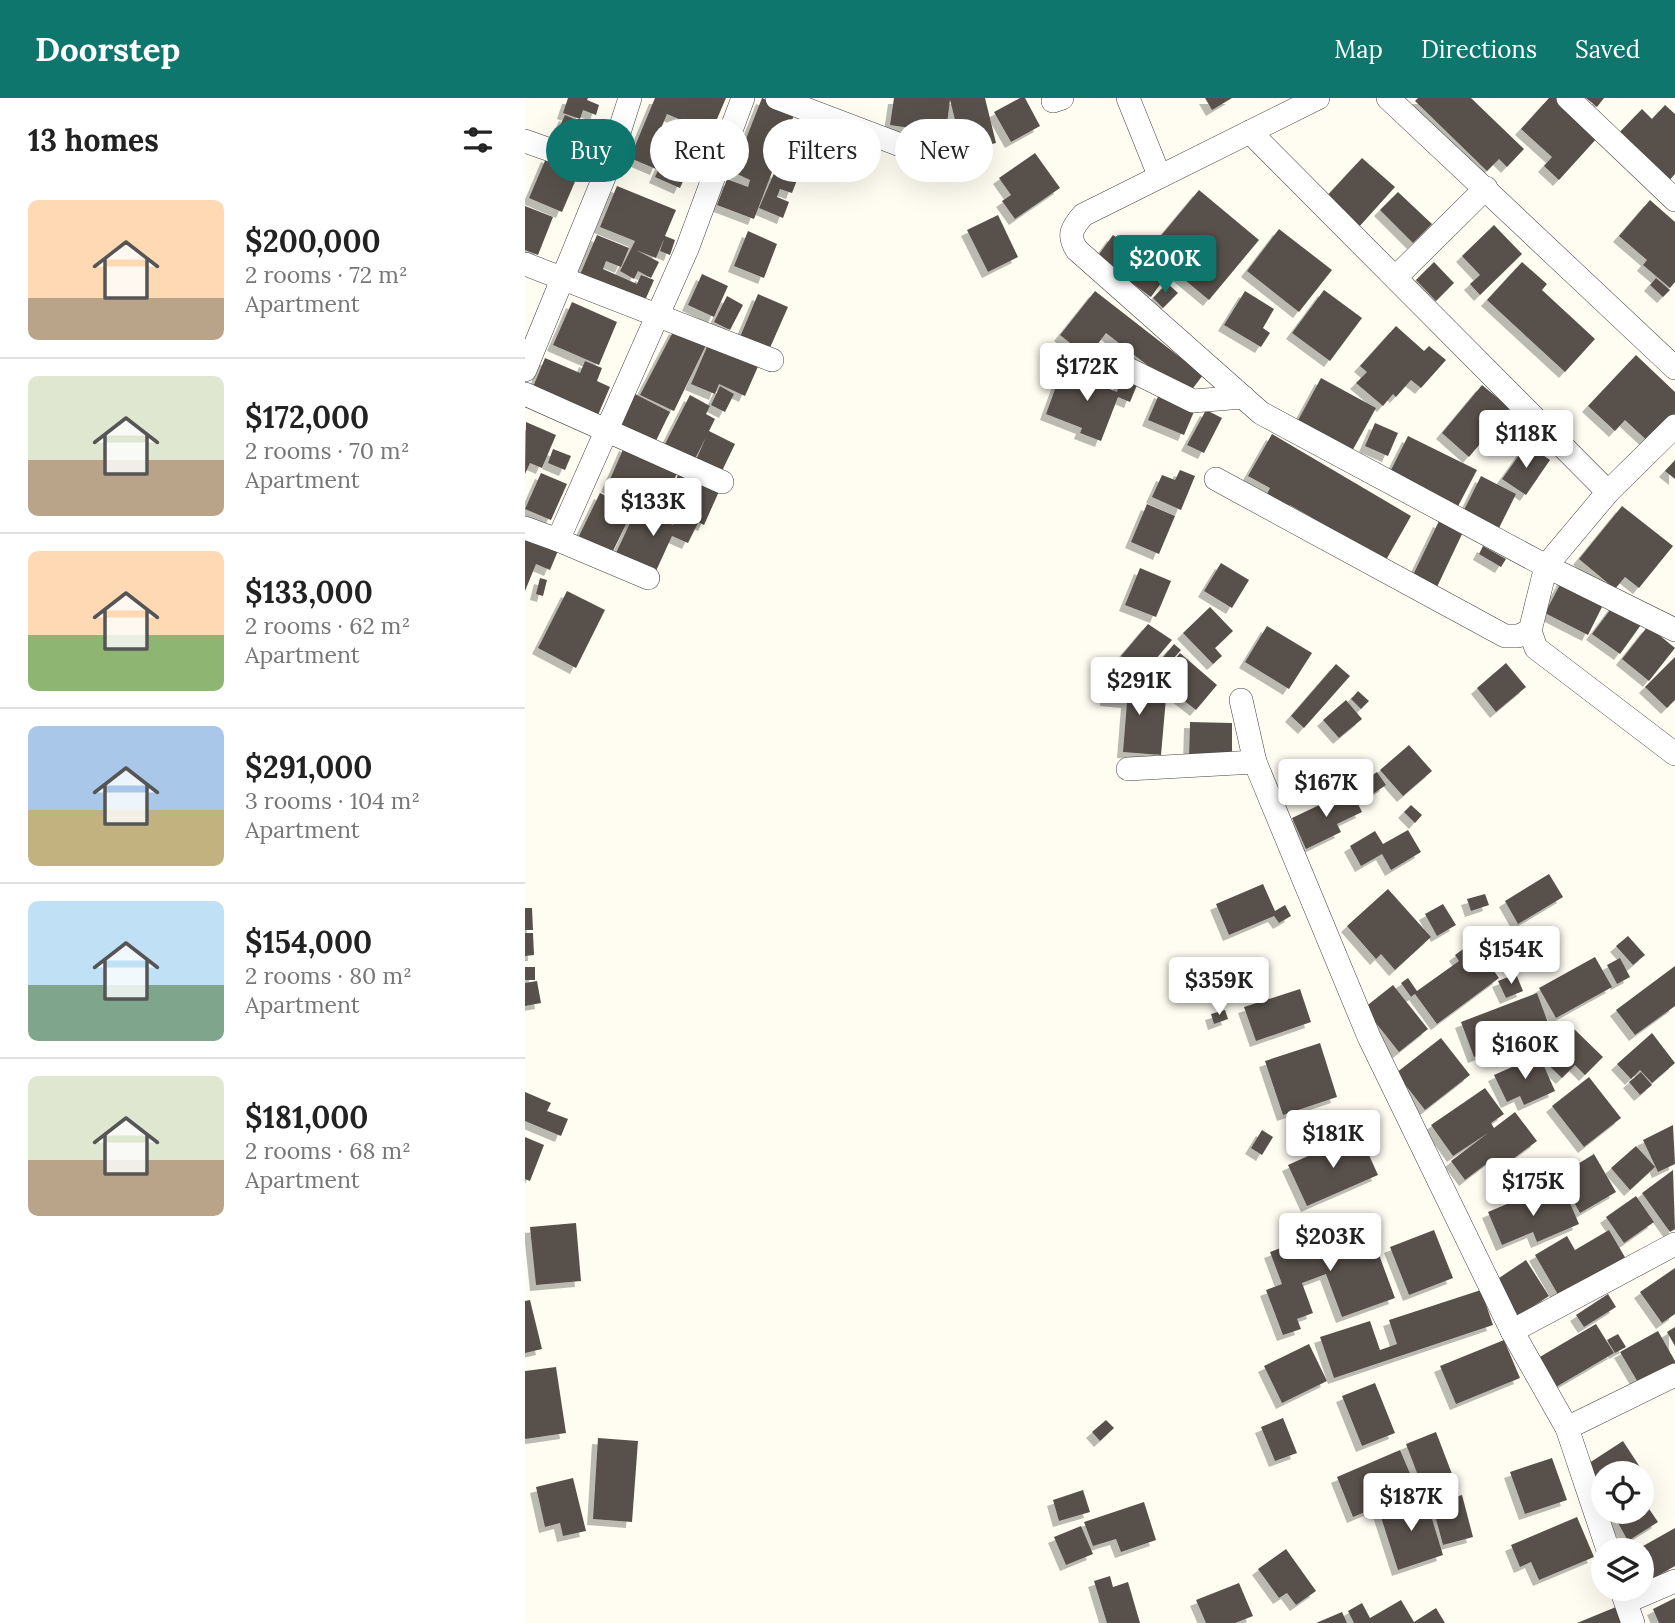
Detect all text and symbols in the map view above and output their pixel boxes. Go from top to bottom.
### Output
text: Doorstep [35,28,180,70]
text: Map [1334,34,1383,65]
text: Directions [1421,34,1537,65]
text: Saved [1575,34,1640,65]
chip: Buy [546,119,636,182]
chip: Rent [650,119,749,182]
chip: Filters [763,119,881,182]
chip: New [895,119,993,182]
text: 13 homes [28,121,159,159]
icon: filters [459,121,497,159]
text: $200,000 [245,222,381,260]
icon: home [84,228,168,312]
pin: $200K [1116,236,1214,295]
text: $200K [1129,243,1201,272]
text: 2 rooms · 72 m² [245,260,408,289]
text: Apartment [245,289,360,318]
pin: $172K [1038,344,1136,403]
text: $172K [1056,351,1118,380]
text: $172,000 [245,398,369,436]
icon: home [84,404,168,488]
pin: $118K [1477,410,1575,470]
text: $118K [1495,418,1557,447]
text: 2 rooms · 70 m² [245,436,410,465]
text: Apartment [245,465,360,494]
pin: $133K [604,478,702,538]
text: $133K [621,486,686,515]
text: $133,000 [245,573,373,611]
icon: home [84,579,168,663]
text: 2 rooms · 62 m² [245,611,410,640]
text: Apartment [245,640,360,669]
pin: $291K [1090,658,1188,717]
text: $291K [1107,665,1171,694]
text: $291,000 [245,748,372,786]
icon: home [84,754,168,838]
pin: $167K [1277,760,1375,819]
text: $167K [1294,767,1358,796]
text: 3 rooms · 104 m² [245,786,420,815]
text: Apartment [245,815,360,844]
text: $154,000 [245,923,372,961]
pin: $154K [1462,926,1560,986]
icon: home [84,929,168,1013]
text: $154K [1479,934,1543,963]
pin: $359K [1170,958,1268,1017]
text: 2 rooms · 80 m² [245,961,412,990]
text: $359K [1185,965,1253,994]
text: Apartment [245,990,360,1019]
pin: $160K [1476,1021,1574,1081]
text: $160K [1491,1029,1559,1058]
text: $181,000 [245,1098,368,1136]
icon: home [84,1104,168,1188]
pin: $181K [1284,1110,1382,1170]
text: $181K [1302,1118,1364,1147]
text: 2 rooms · 68 m² [245,1136,411,1165]
pin: $175K [1484,1158,1582,1218]
text: Apartment [245,1165,360,1194]
text: $175K [1502,1166,1564,1195]
pin: $203K [1281,1214,1379,1273]
text: $203K [1295,1221,1365,1250]
map controls [1591,1461,1654,1601]
button: locate [1591,1461,1654,1524]
pin: $187K [1362,1474,1460,1533]
text: $187K [1379,1481,1443,1510]
button: layers [1591,1538,1654,1601]

